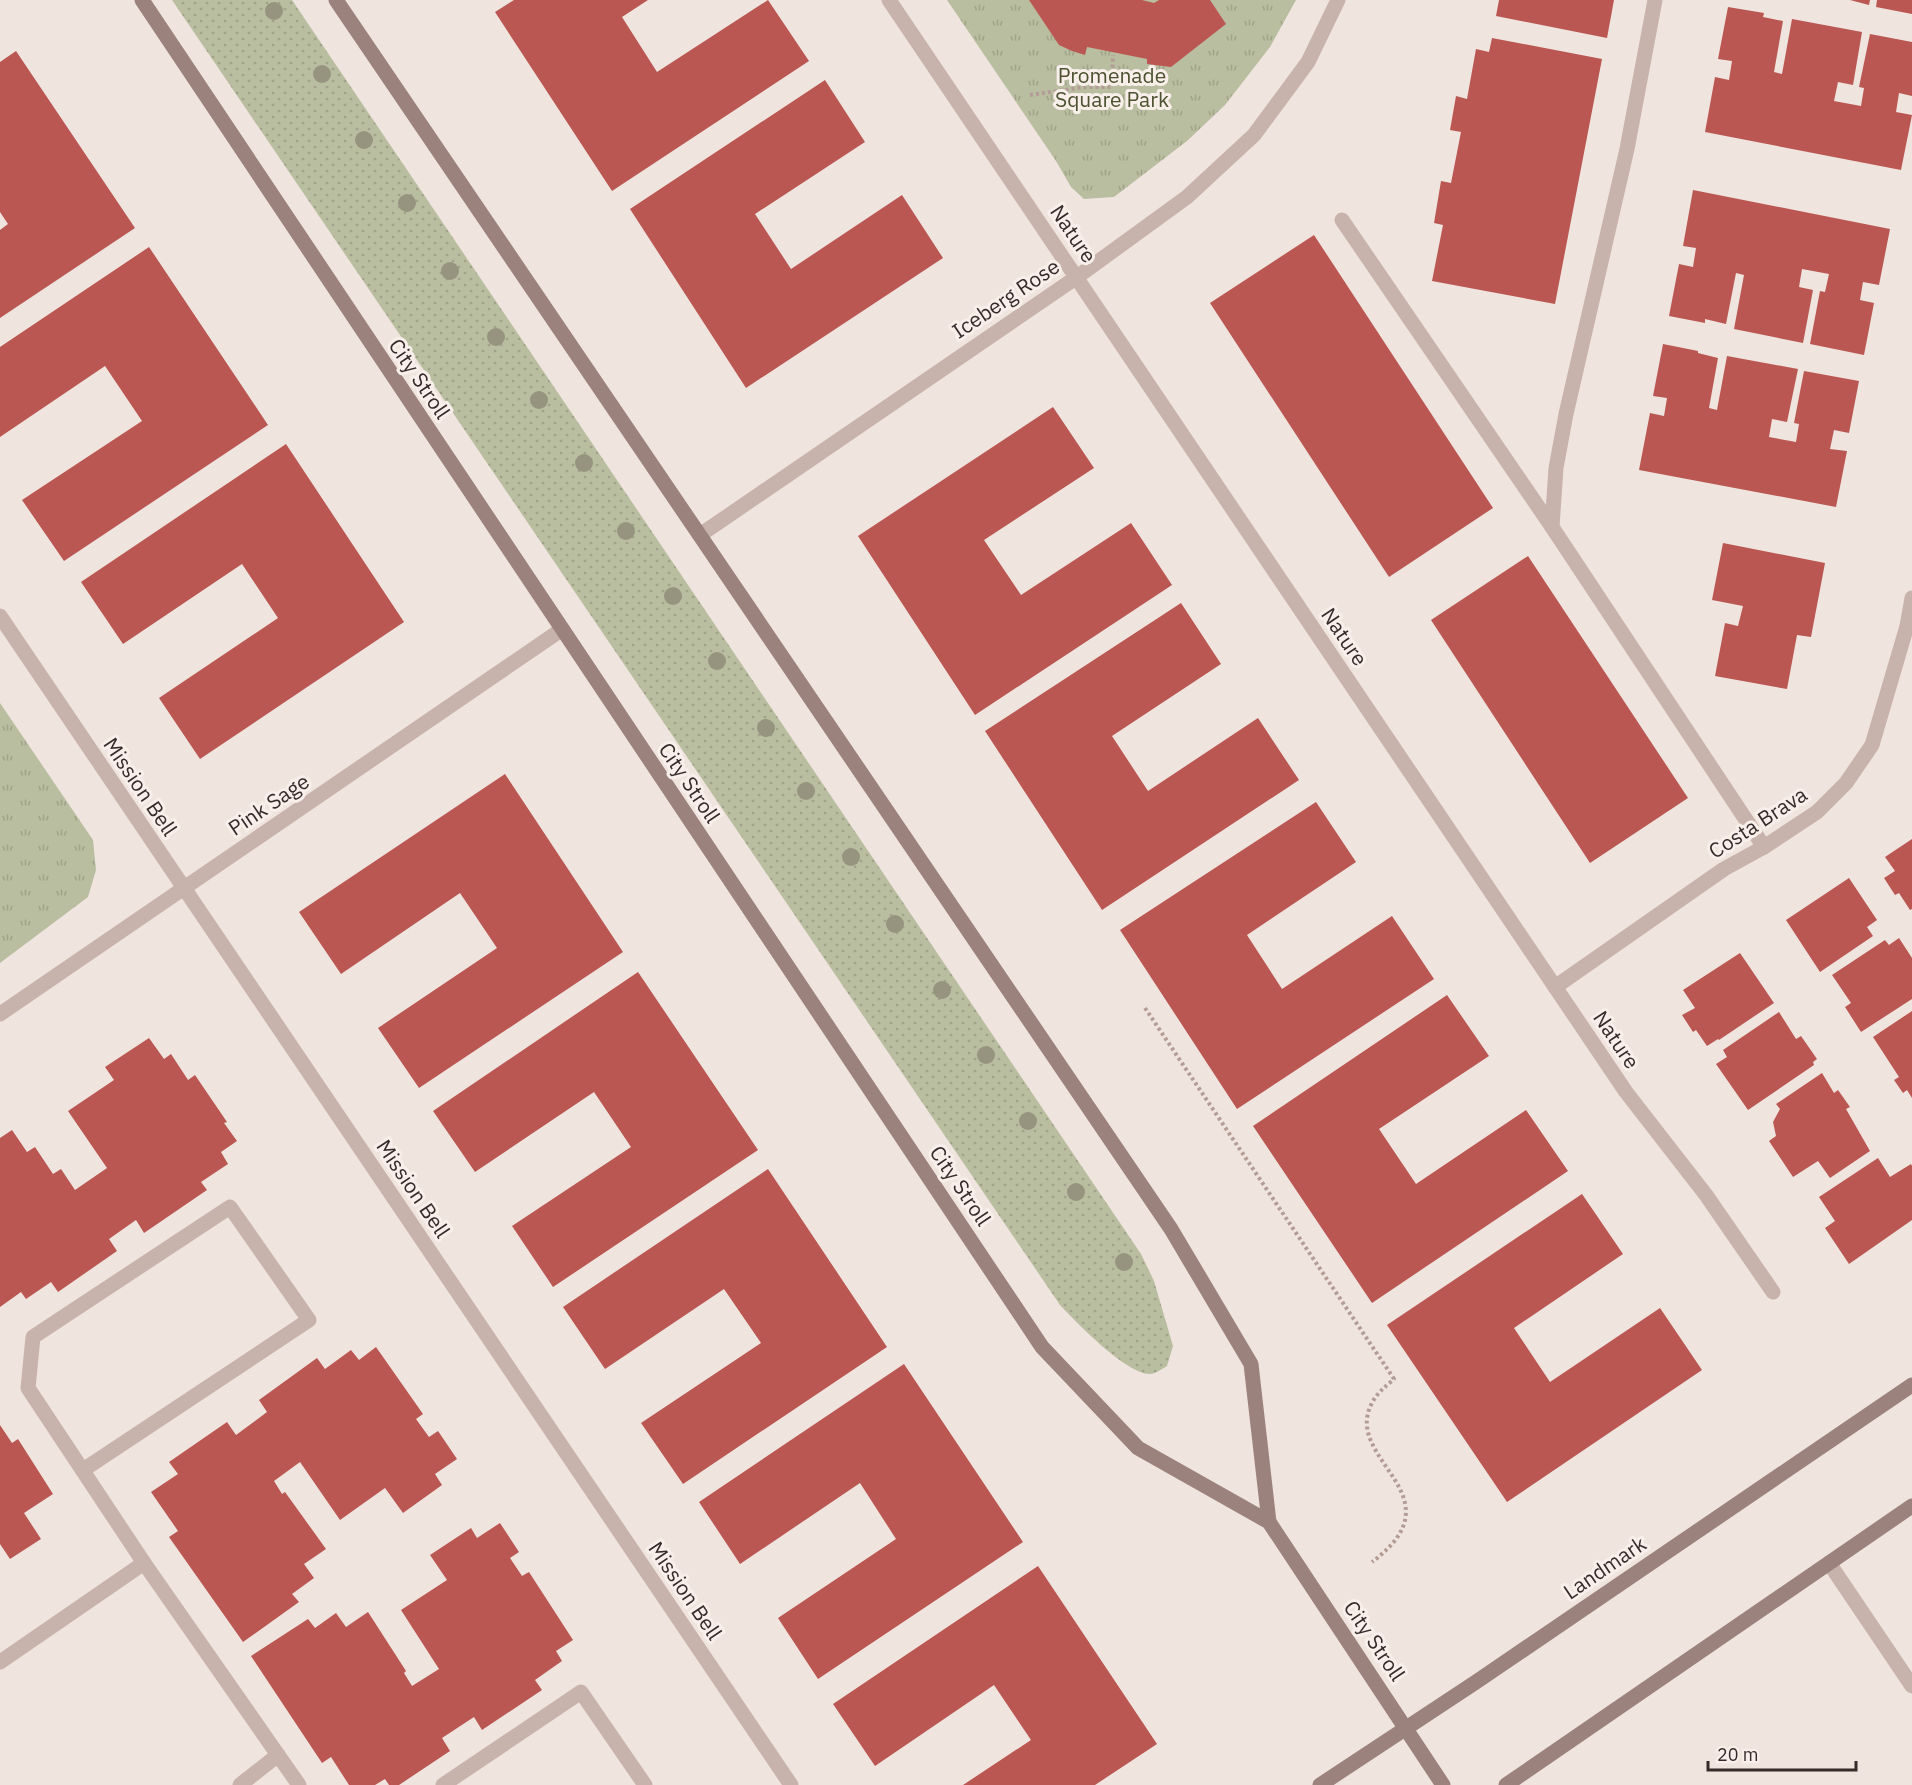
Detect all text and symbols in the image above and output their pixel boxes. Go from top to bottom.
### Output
park label: Promenade Square Park [1055,61,1169,113]
street label: Nature [1044,199,1103,268]
street label: Iceberg Rose [946,252,1065,344]
street label: City Stroll [383,333,457,424]
street label: Nature [1315,602,1374,671]
street label: Mission Bell [98,732,184,841]
street label: City Stroll [653,737,727,828]
street label: Pink Sage [223,767,314,841]
street label: Costa Brava [1703,780,1812,864]
street label: Nature [1587,1005,1646,1074]
street label: Mission Bell [371,1134,457,1243]
street label: City Stroll [924,1140,998,1231]
street label: Landmark [1558,1529,1651,1605]
street label: Mission Bell [643,1536,729,1645]
street label: City Stroll [1338,1595,1412,1686]
scale bar [1708,1734,1856,1772]
text: 20 m [1717,1743,1759,1766]

